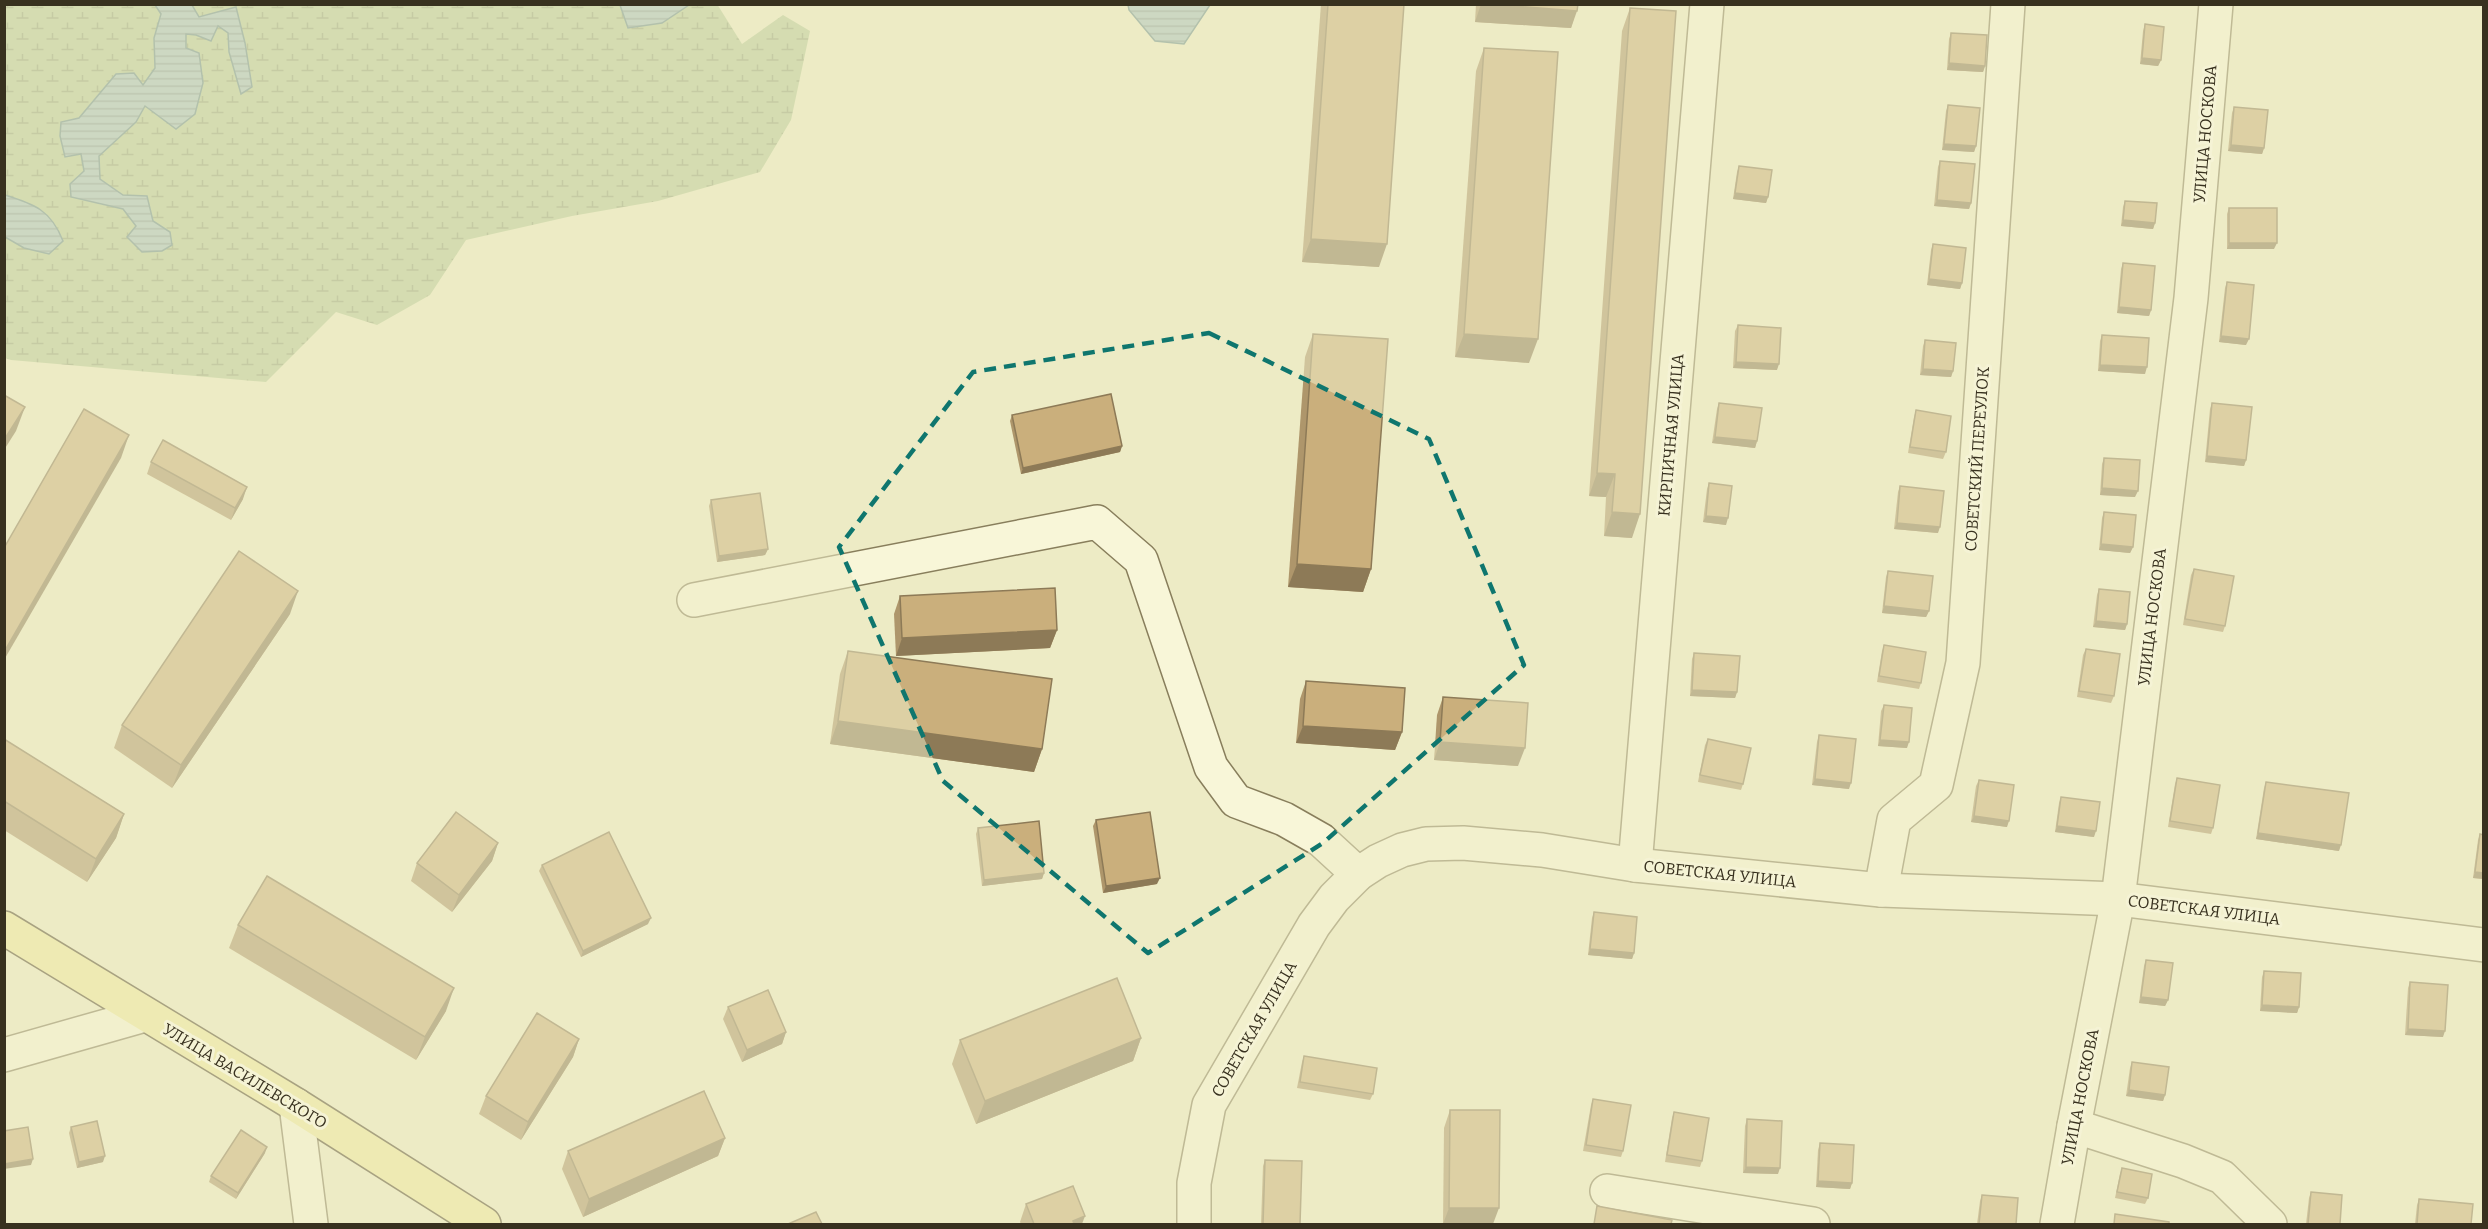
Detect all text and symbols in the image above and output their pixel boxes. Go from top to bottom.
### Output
street label: УЛИЦА НОСКОВА [2189,63,2221,204]
street label: КИРПИЧНАЯ УЛИЦА [1654,352,1688,517]
street label: СОВЕТСКИЙ ПЕРЕУЛОК [1960,365,1993,552]
street label: УЛИЦА НОСКОВА [2134,546,2170,687]
street label: СОВЕТСКАЯ УЛИЦА [1643,857,1798,892]
street label: СОВЕТСКАЯ УЛИЦА [2127,891,2282,929]
street label: СОВЕТСКАЯ УЛИЦА [1207,957,1301,1100]
street label: УЛИЦА ВАСИЛЕВСКОГО [159,1019,331,1133]
street label: УЛИЦА НОСКОВА [2057,1026,2103,1167]

